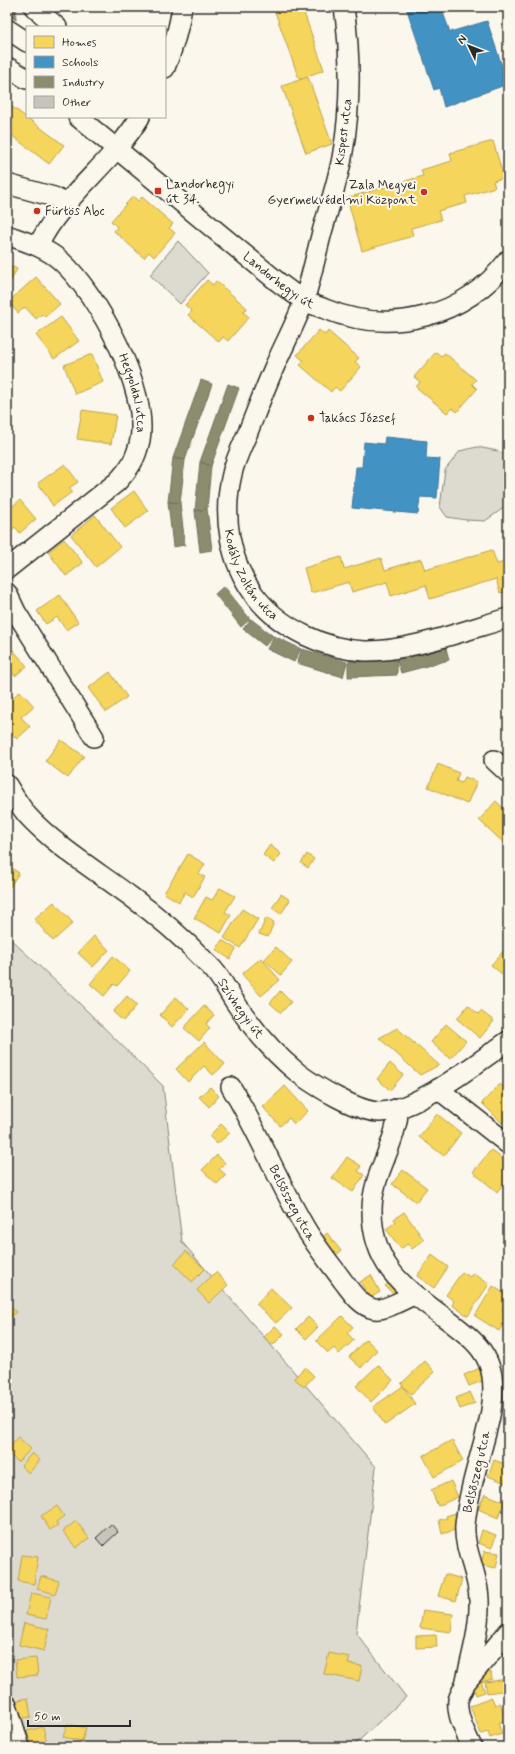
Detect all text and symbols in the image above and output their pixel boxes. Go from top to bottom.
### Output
legend [26,26,166,118]
north arrow [449,26,489,66]
text: N [455,32,470,47]
text: Homes [62,35,97,51]
text: Schools [62,55,98,71]
text: Industry [62,75,104,91]
text: Other [62,95,91,111]
street label: Kispest utca [331,98,357,166]
place label: Landorhegyi út 34. [166,176,234,208]
place label: Zala Megyei Gyermekvédelmi Központ [268,177,416,209]
marker: Landorhegyi út 34. [153,186,163,196]
marker: Zala Megyei Gyermekvédelmi Központ [419,187,429,197]
place label: Fürtös Abc [45,203,105,220]
marker: Fürtös Abc [32,206,42,216]
street label: Landorhegyi út [239,248,317,313]
street label: Hegyoldal utca [114,351,150,433]
place label: Takács József [319,410,396,427]
marker: Takács József [306,413,316,423]
street label: Kodály Zoltán utca [220,528,282,624]
street label: Szívhegyi út [214,975,268,1042]
street label: Belsőszeg utca [265,1162,320,1244]
street label: Belsőszeg utca [459,1429,496,1515]
scale bar [28,1702,130,1728]
text: 50 m [34,1709,61,1725]

